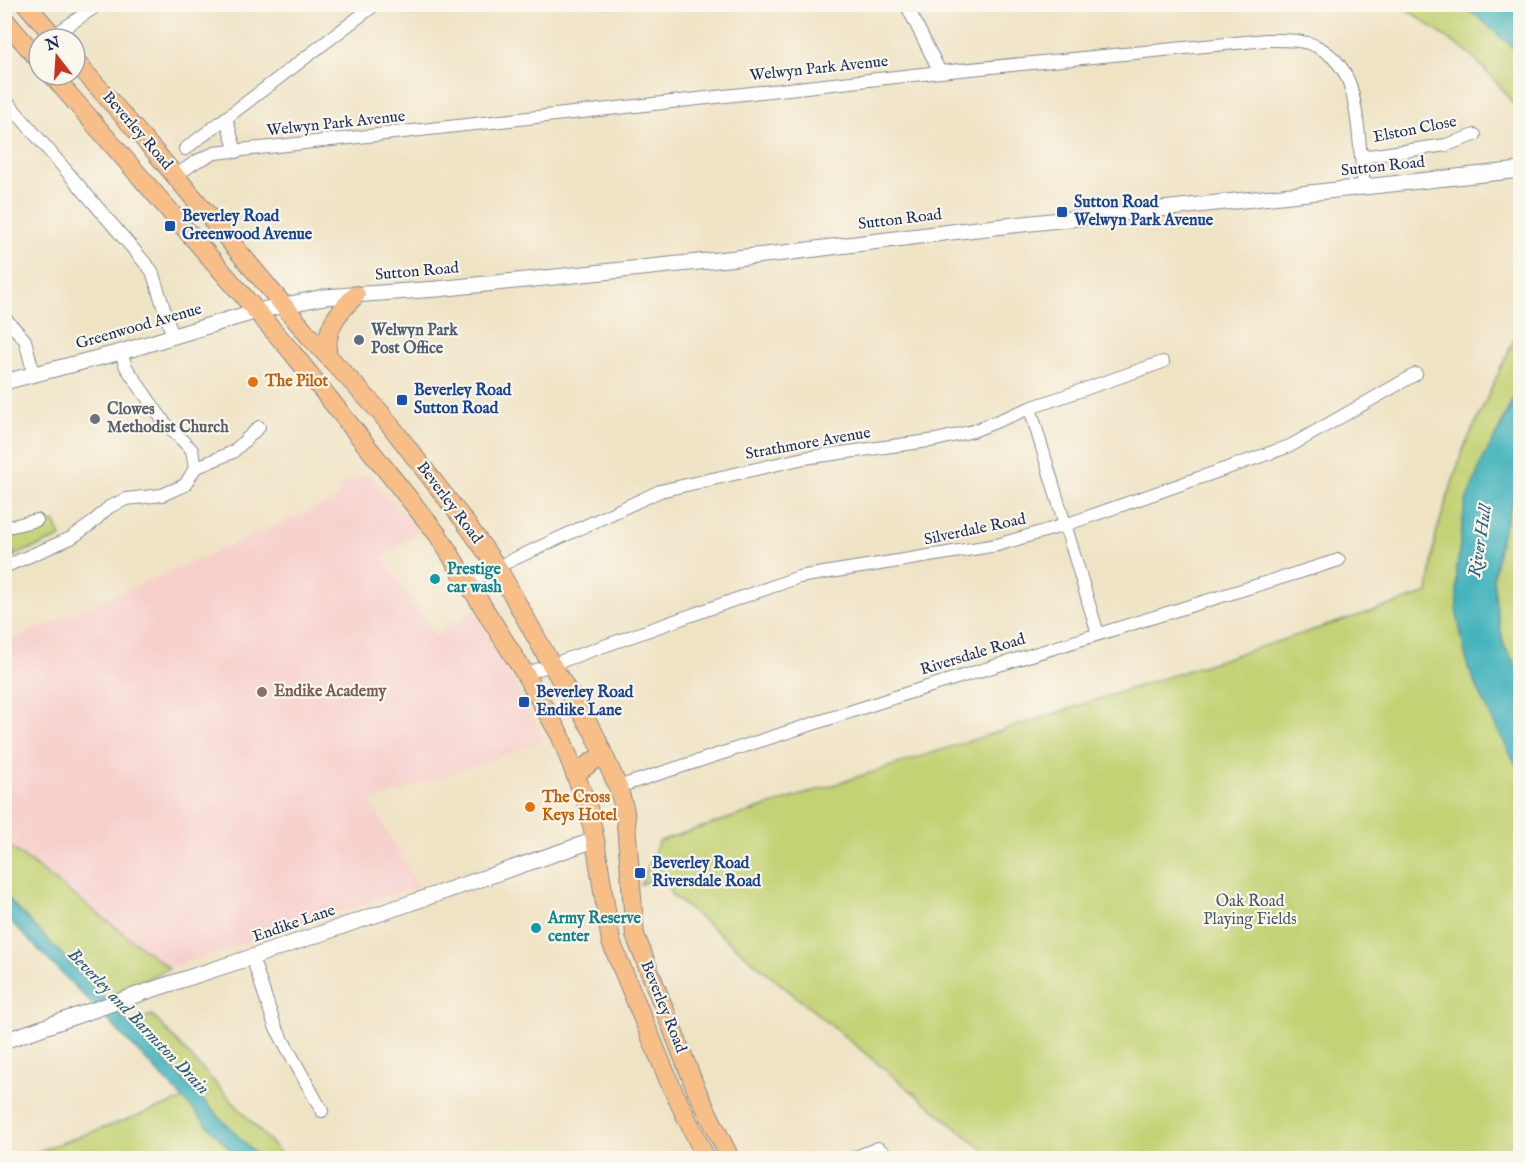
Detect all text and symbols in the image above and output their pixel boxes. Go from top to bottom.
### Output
north arrow [27,27,87,87]
text: N [43,33,63,56]
street label: Welwyn Park Avenue [749,52,889,86]
street label: Beverley Road [98,88,177,175]
street label: Welwyn Park Avenue [266,107,406,141]
street label: Elston Close [1372,112,1458,148]
street label: Sutton Road [1340,153,1426,181]
place label: Sutton Road Welwyn Park Avenue [1073,193,1214,231]
street label: Sutton Road [857,205,943,235]
marker: Sutton Road Welwyn Park Avenue [1055,205,1069,219]
place label: Beverley Road Greenwood Avenue [182,207,313,245]
marker: Beverley Road Greenwood Avenue [163,219,177,233]
street label: Sutton Road [374,258,460,286]
street label: Greenwood Avenue [74,299,204,355]
place label: Welwyn Park Post Office [370,321,458,359]
marker: Welwyn Park Post Office [352,333,366,347]
place label: The Pilot [264,372,328,392]
marker: The Pilot [246,375,260,389]
place label: Beverley Road Sutton Road [414,381,512,419]
marker: Beverley Road Sutton Road [395,393,409,407]
place label: Clowes Methodist Church [107,400,229,438]
marker: Clowes Methodist Church [88,412,102,426]
street label: Strathmore Avenue [744,423,872,465]
street label: Beverley Road [412,458,487,548]
water label: River Hull [1464,501,1498,579]
street label: Silverdale Road [922,509,1028,551]
place label: Prestige car wash [447,560,502,598]
marker: Prestige car wash [428,572,442,586]
street label: Riversdale Road [918,629,1028,680]
place label: Endike Academy [274,682,387,702]
place label: Beverley Road Endike Lane [536,683,634,721]
marker: Endike Academy [255,685,269,699]
marker: Beverley Road Endike Lane [517,695,531,709]
place label: The Cross Keys Hotel [541,788,618,826]
marker: The Cross Keys Hotel [523,800,537,814]
place label: Beverley Road Riversdale Road [652,854,761,892]
marker: Beverley Road Riversdale Road [633,866,647,880]
park label: Oak Road Playing Fields [1203,892,1297,930]
street label: Endike Lane [250,901,338,947]
place label: Army Reserve center [547,909,642,947]
marker: Army Reserve center [529,921,543,935]
water label: Beverley and Barmston Drain [62,944,214,1100]
street label: Beverley Road [635,958,691,1056]

